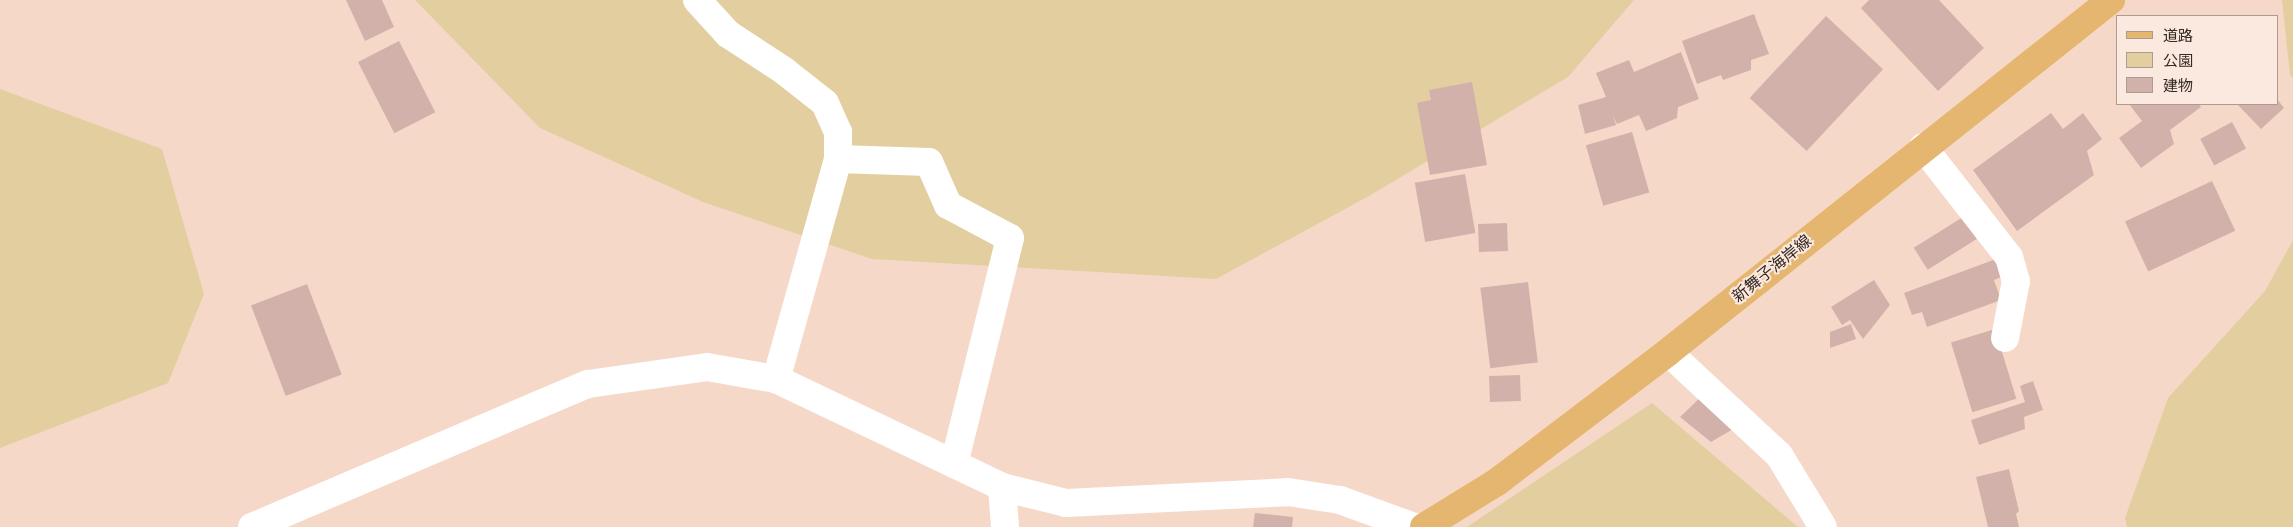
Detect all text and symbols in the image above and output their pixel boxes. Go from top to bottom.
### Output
legend [2116,15,2278,105]
text: 道路 [2163,28,2193,44]
text: 公園 [2163,53,2193,69]
text: 建物 [2163,78,2193,94]
street label: 新舞子海岸線 [1729,231,1815,307]

